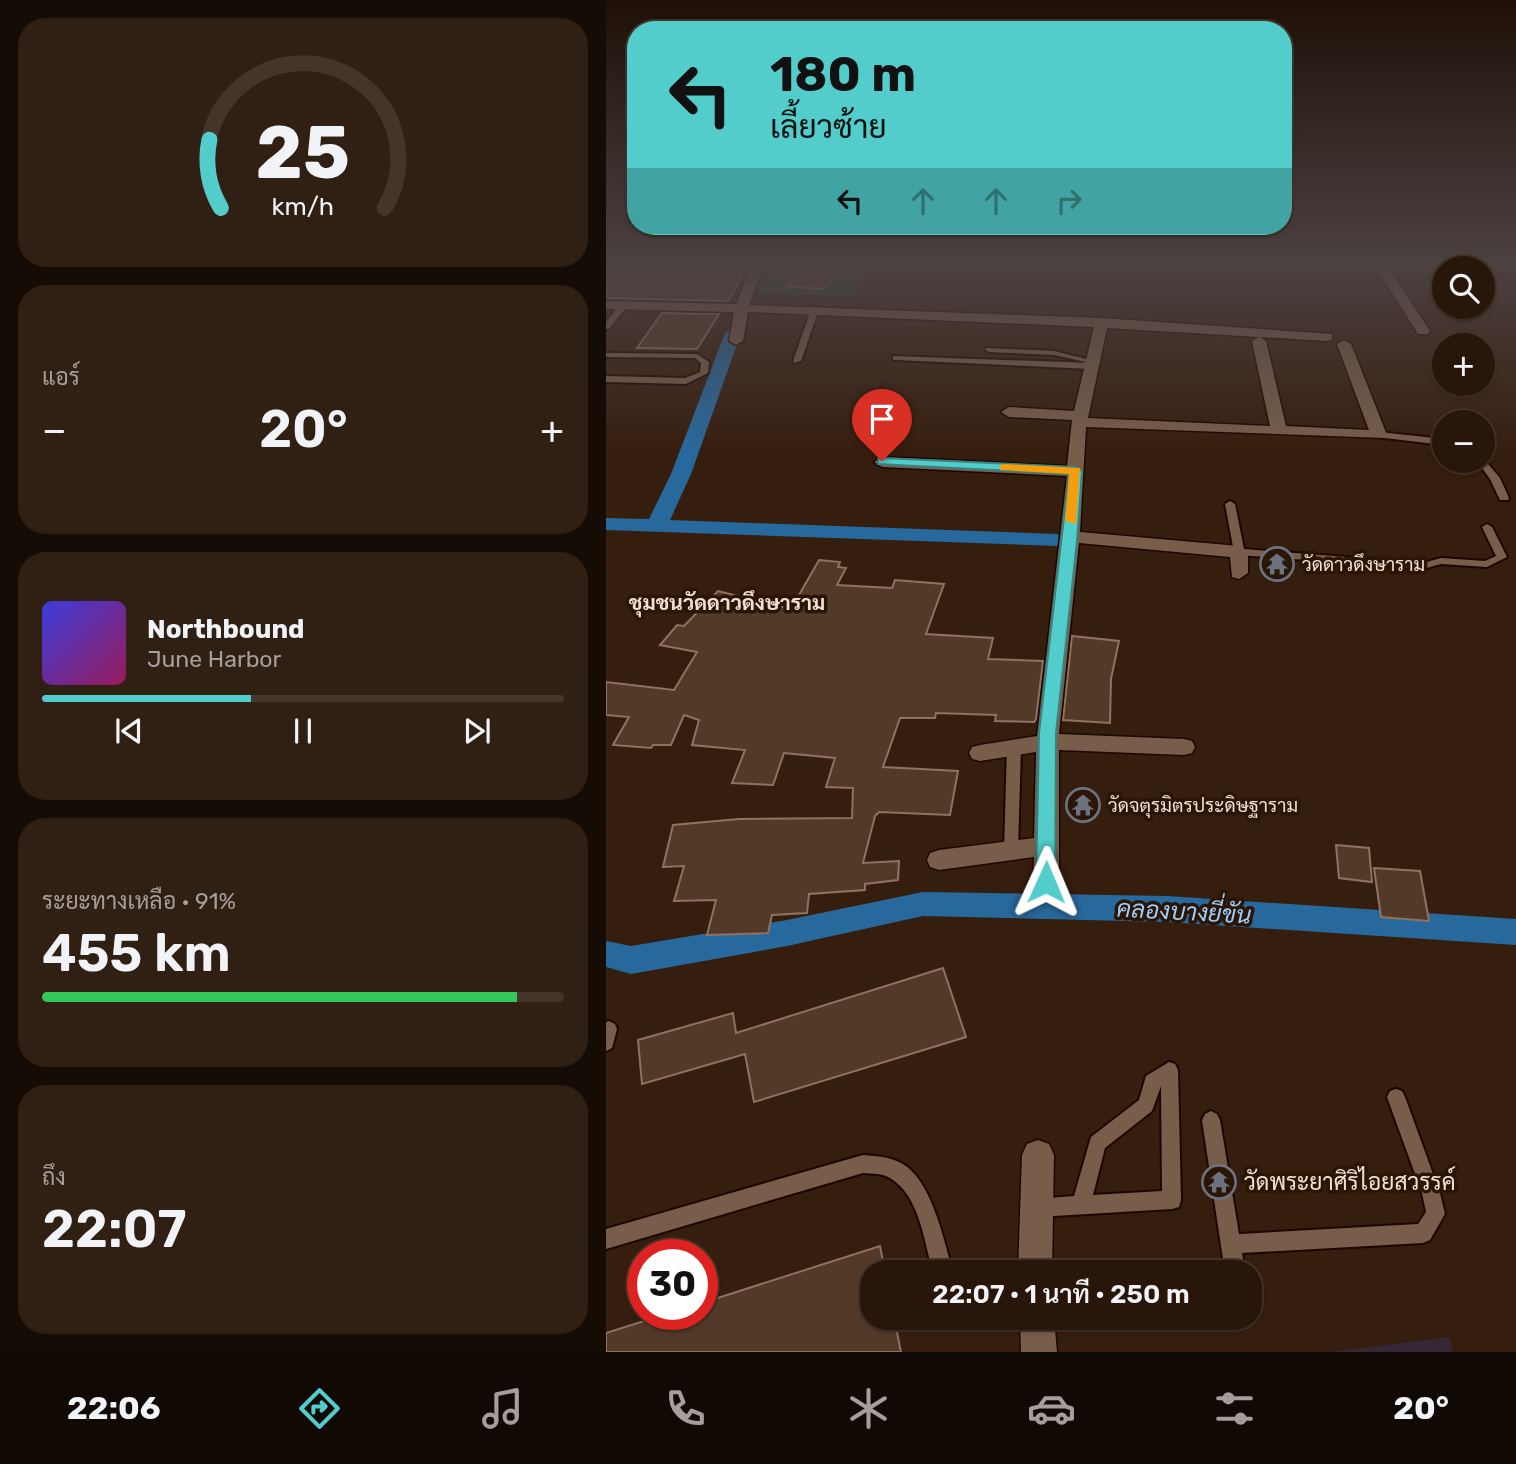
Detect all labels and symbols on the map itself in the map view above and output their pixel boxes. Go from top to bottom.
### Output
pin [852,389,912,461]
temple icon: วัดดาวดึงษาราม [1258,545,1296,583]
place label: วัดดาวดึงษาราม [1302,553,1425,576]
district label: ชุมชนวัดดาวดึงษาราม [629,590,825,618]
temple icon: วัดจตุรมิตรประดิษฐาราม [1064,786,1102,824]
place label: วัดจตุรมิตรประดิษฐาราม [1108,794,1298,818]
position arrow [1009,845,1083,919]
water label: คลองบางยี่ขัน [1116,888,1252,930]
temple icon: วัดพระยาศิริไอยสวรรค์ [1200,1163,1238,1201]
place label: วัดพระยาศิริไอยสวรรค์ [1244,1166,1456,1196]
speed limit sign: 30 [627,1239,718,1330]

